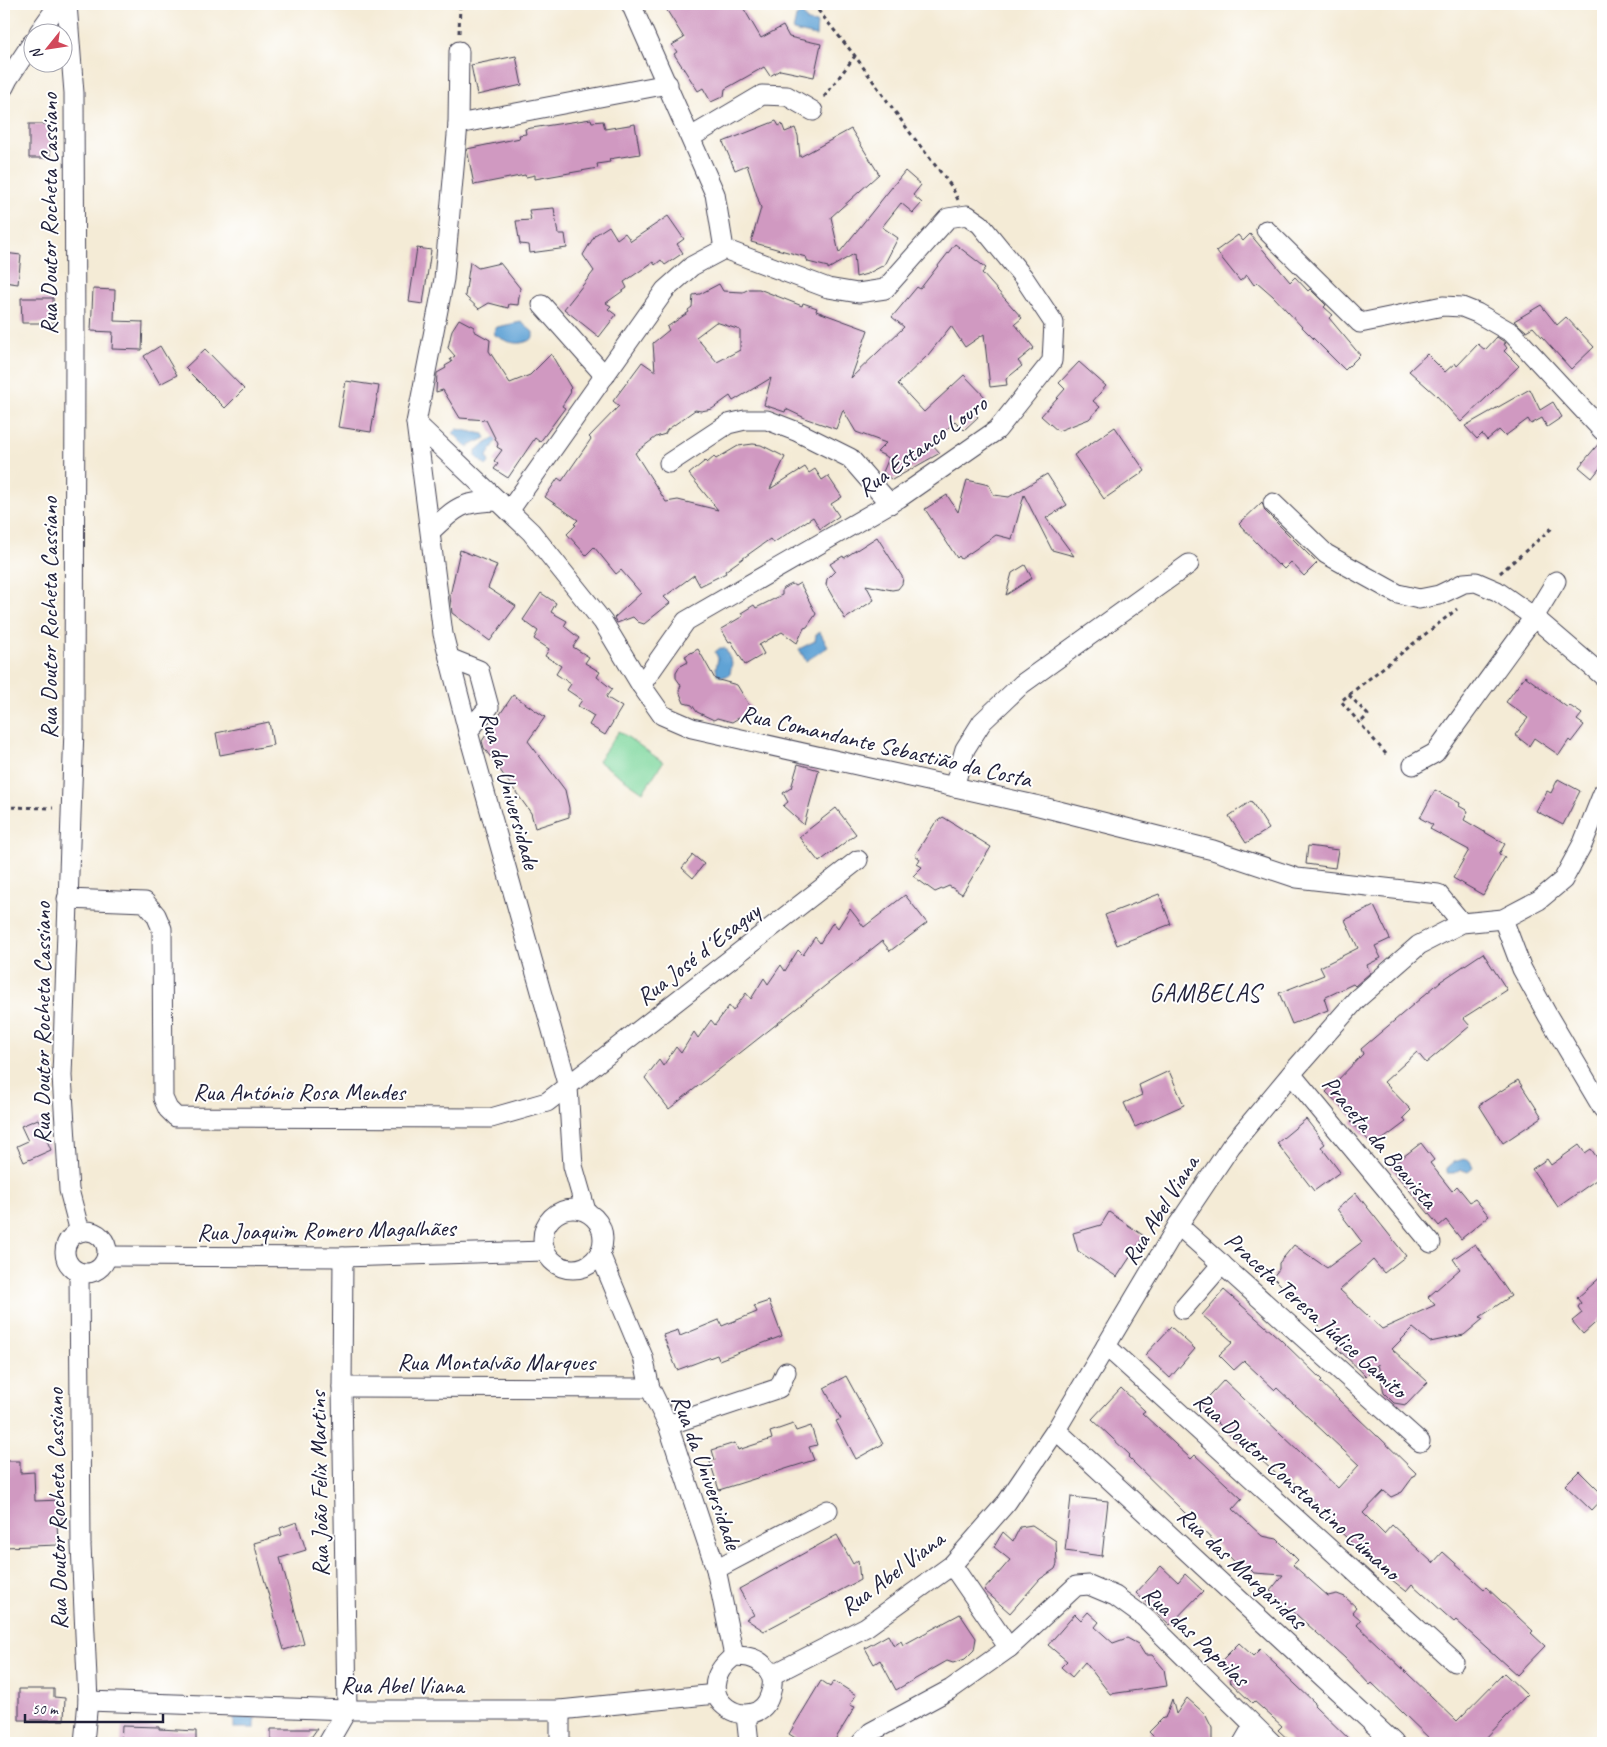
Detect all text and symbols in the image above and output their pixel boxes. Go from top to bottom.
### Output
north arrow [22,22,72,72]
text: N [26,44,47,62]
street label: Rua Doutor Rocheta Cassiano [34,92,64,335]
street label: Rua Estanco Louro [851,388,994,503]
street label: Rua Doutor Rocheta Cassiano [34,496,64,739]
street label: Rua Comandante Sebastião da Costa [737,698,1036,795]
street label: Rua da Universidade [473,708,547,874]
street label: Rua José d´Esaguy [630,895,767,1012]
street label: Rua Doutor Rocheta Cassiano [27,901,57,1144]
district label: GAMBELAS [1149,977,1265,1009]
street label: Praceta da Boavista [1316,1069,1445,1216]
street label: Rua António Rosa Mendes [193,1077,407,1107]
street label: Rua Abel Viana [1115,1148,1206,1270]
street label: Rua Joaquim Romero Magalhães [196,1213,458,1247]
street label: Praceta Teresa Júdice Gamito [1219,1225,1415,1406]
street label: Rua Montalvão Marques [397,1347,597,1377]
street label: Rua Doutor Constantino Cúmano [1188,1385,1408,1588]
street label: Rua Doutor Rocheta Cassiano [40,1386,74,1630]
street label: Rua João Felix Martins [302,1389,336,1577]
street label: Rua da Universidade [665,1390,750,1556]
street label: Rua das Margaridas [1171,1501,1315,1637]
street label: Rua Abel Viana [834,1523,952,1622]
street label: Rua das Papoilas [1136,1579,1257,1694]
street label: Rua Abel Viana [340,1670,466,1700]
scale bar [25,1692,162,1724]
text: 50 m [32,1700,59,1719]

